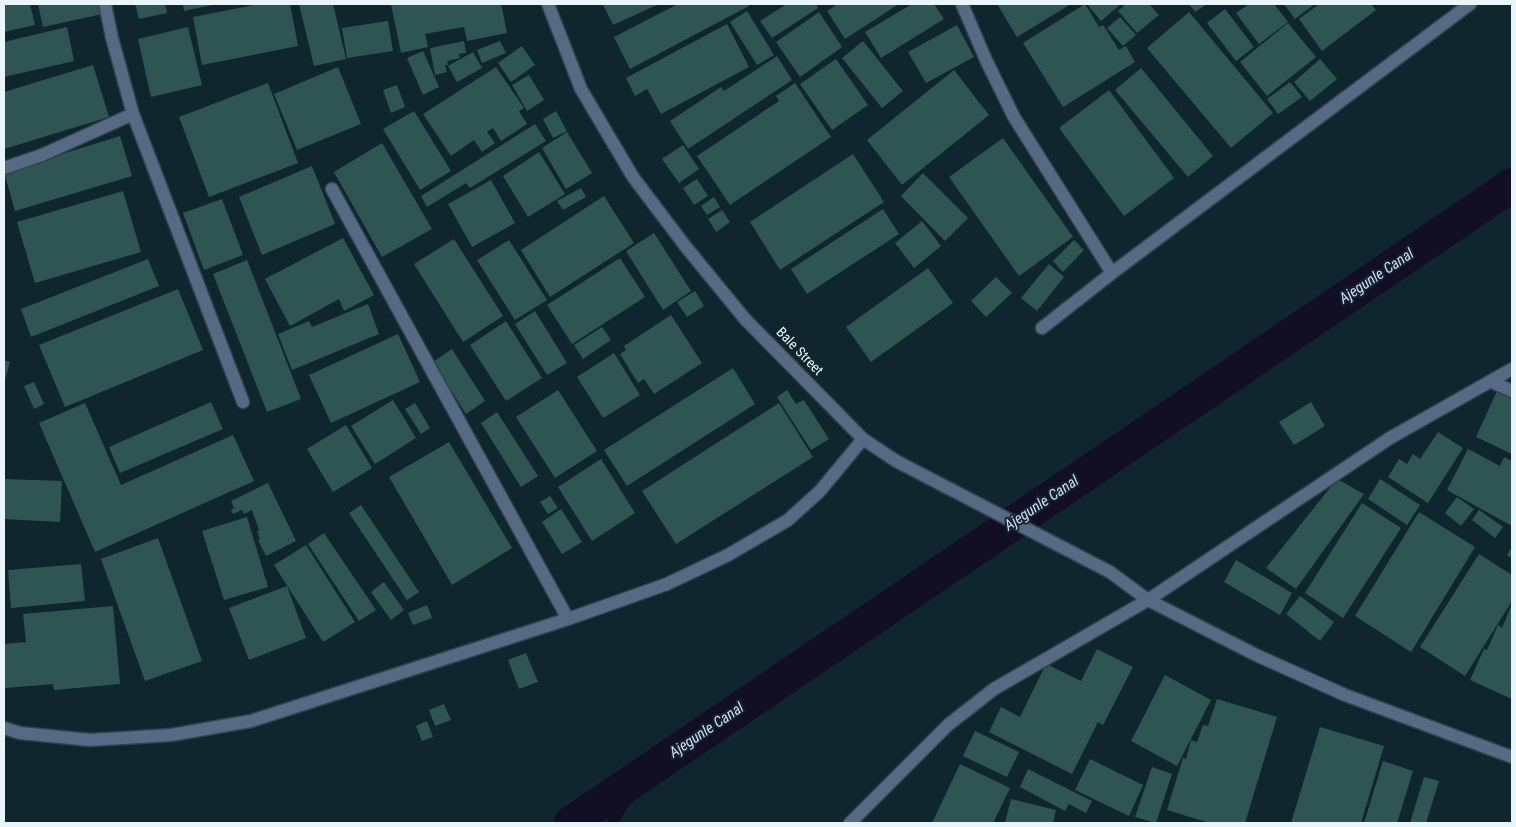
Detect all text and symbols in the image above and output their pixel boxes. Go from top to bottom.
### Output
water label: Ajegunle Canal [1336,246,1418,308]
street label: Bale Street [772,325,826,379]
water label: Ajegunle Canal [1001,473,1083,535]
water label: Ajegunle Canal [666,700,748,762]

